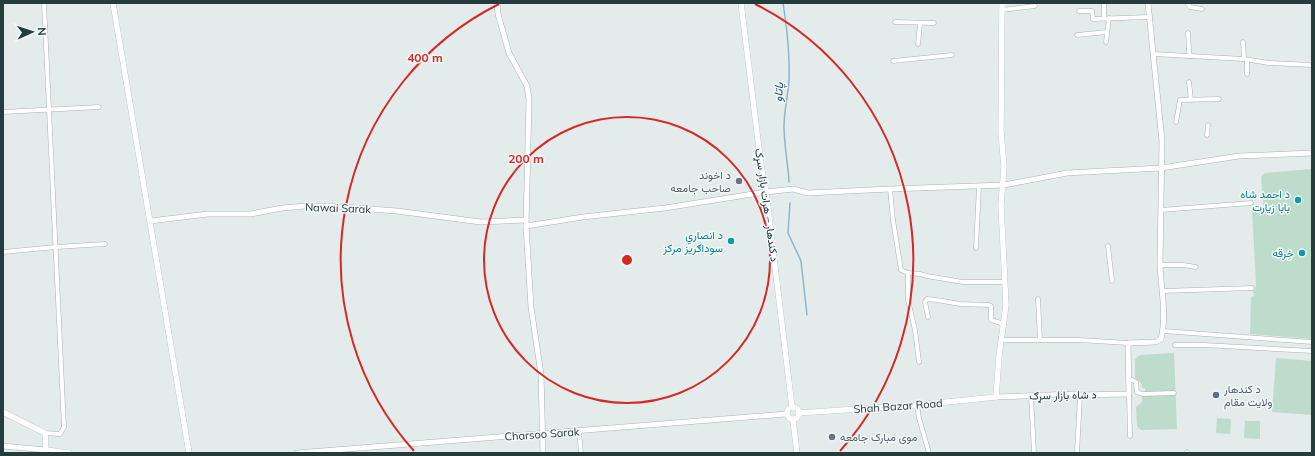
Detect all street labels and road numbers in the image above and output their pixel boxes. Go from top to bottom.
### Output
street label: د کندهار – هرات بازار سړک [751,147,782,263]
street label: Nawai Sarak [305,200,372,216]
street label: د شاه بازار سړګ [1029,387,1097,404]
street label: Shah Bazar Road [853,396,943,416]
street label: Charsoo Sarak [504,424,580,444]

